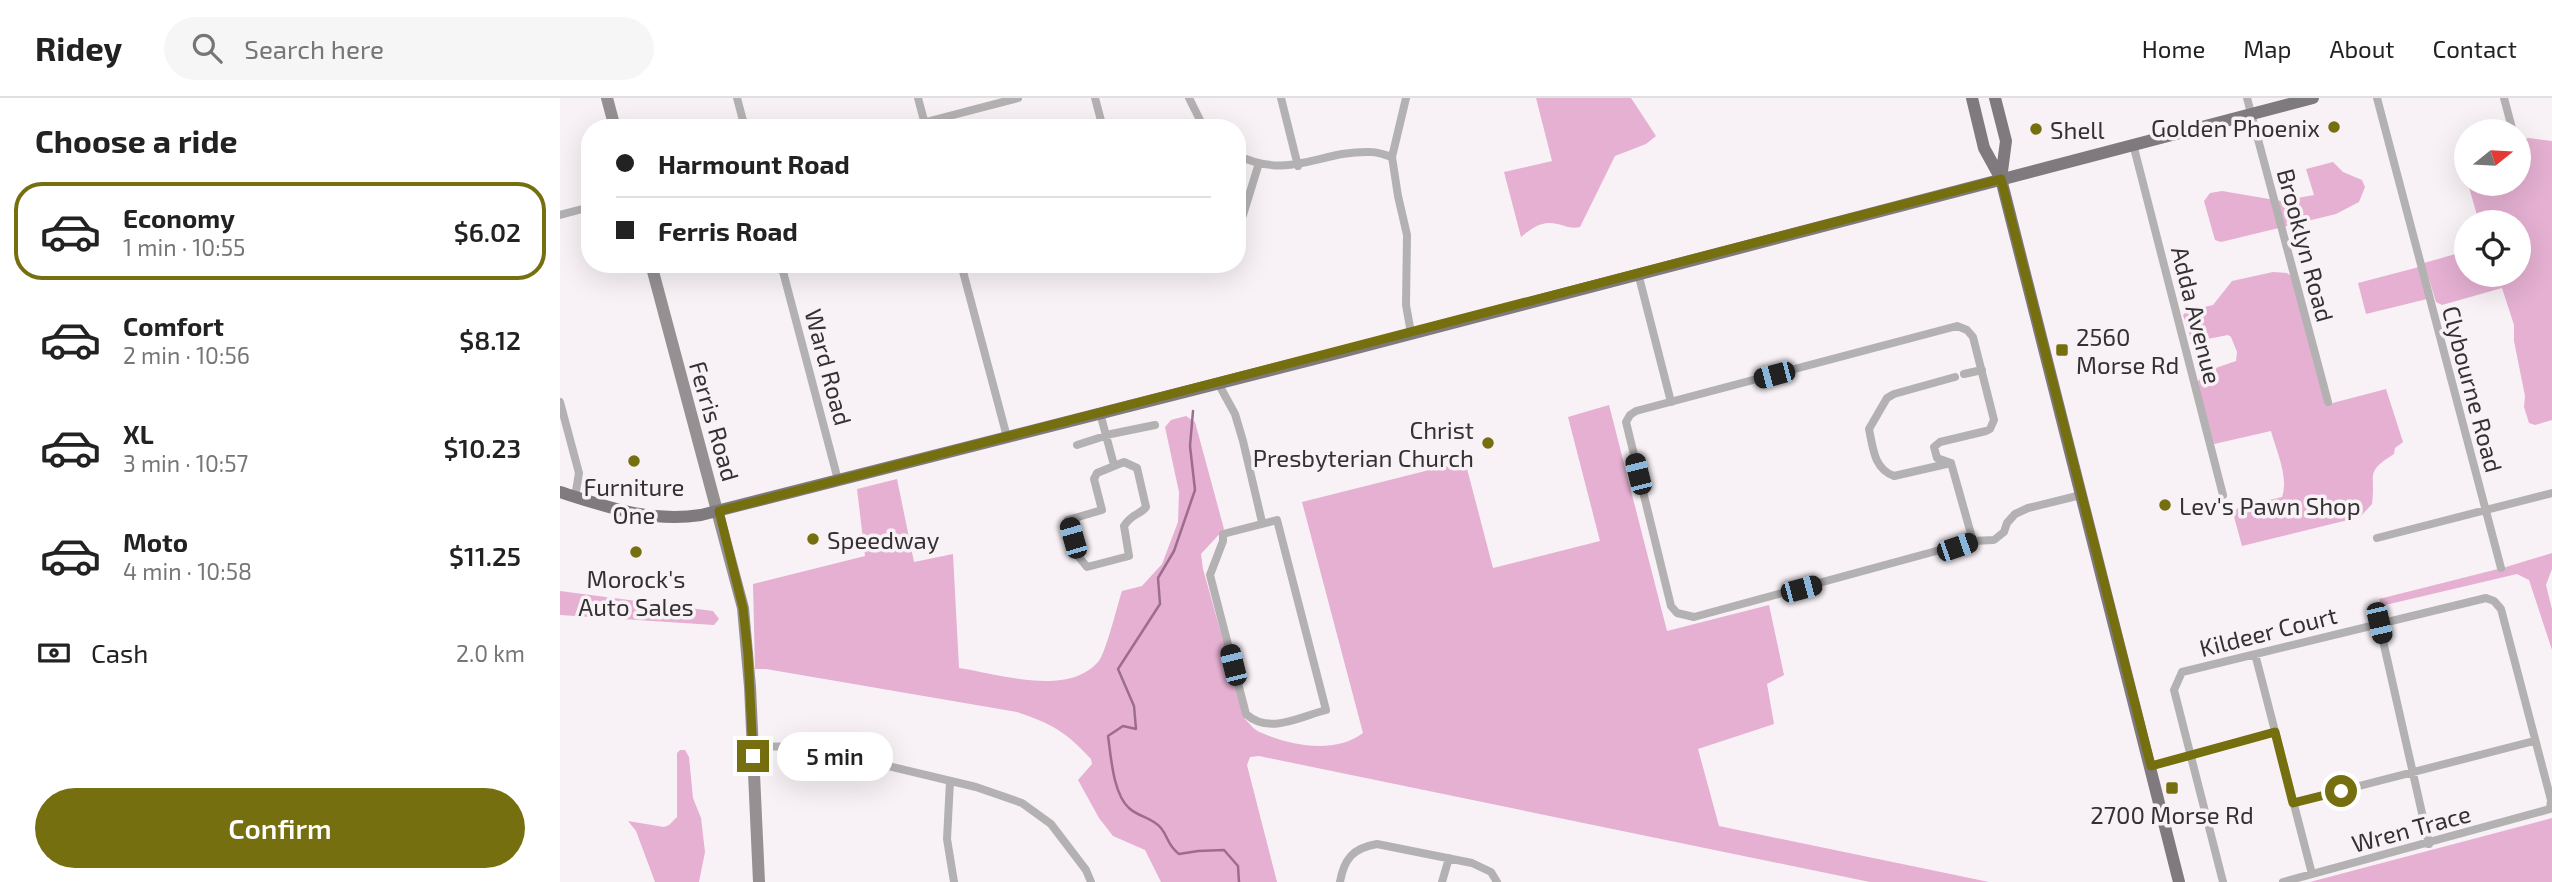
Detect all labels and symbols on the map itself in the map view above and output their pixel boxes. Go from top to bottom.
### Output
place label: Golden Phoenix [2151,113,2320,142]
place label: Shell [2050,115,2105,144]
marker: Golden Phoenix [2326,119,2342,135]
north arrow [2454,119,2530,196]
marker: Shell [2028,121,2044,137]
street label: Brooklyn Road [2272,165,2340,325]
street label: Adda Avenue [2166,243,2228,387]
street label: Clybourne Road [2437,303,2509,475]
street label: Ward Road [800,306,858,428]
place label: 2560 Morse Rd [2076,322,2179,379]
marker: 2560 Morse Rd [2054,342,2070,358]
street label: Ferris Road [684,358,746,484]
car [1751,359,1798,391]
place label: Christ Presbyterian Church [1253,415,1474,472]
marker: Christ Presbyterian Church [1480,435,1496,451]
car [1623,451,1654,497]
marker: Furniture One [626,453,642,469]
place label: Furniture One [584,472,684,529]
place label: Lev's Pawn Shop [2179,491,2361,520]
marker: Lev's Pawn Shop [2157,497,2173,513]
car [1058,515,1089,561]
place label: Speedway [827,525,940,554]
car [1934,530,1981,564]
marker: Speedway [805,531,821,547]
marker: Morock's Auto Sales [628,544,644,560]
place label: Morock's Auto Sales [578,564,694,621]
car [1778,573,1825,605]
street label: Kildeer Court [2196,600,2340,662]
car [2365,600,2394,646]
car [1218,642,1249,688]
callout: 5 min [778,732,893,780]
route end [737,740,769,772]
route start [2325,775,2357,807]
marker: 2700 Morse Rd [2164,780,2180,796]
street label: Wren Trace [2348,798,2474,858]
place label: 2700 Morse Rd [2090,800,2254,829]

